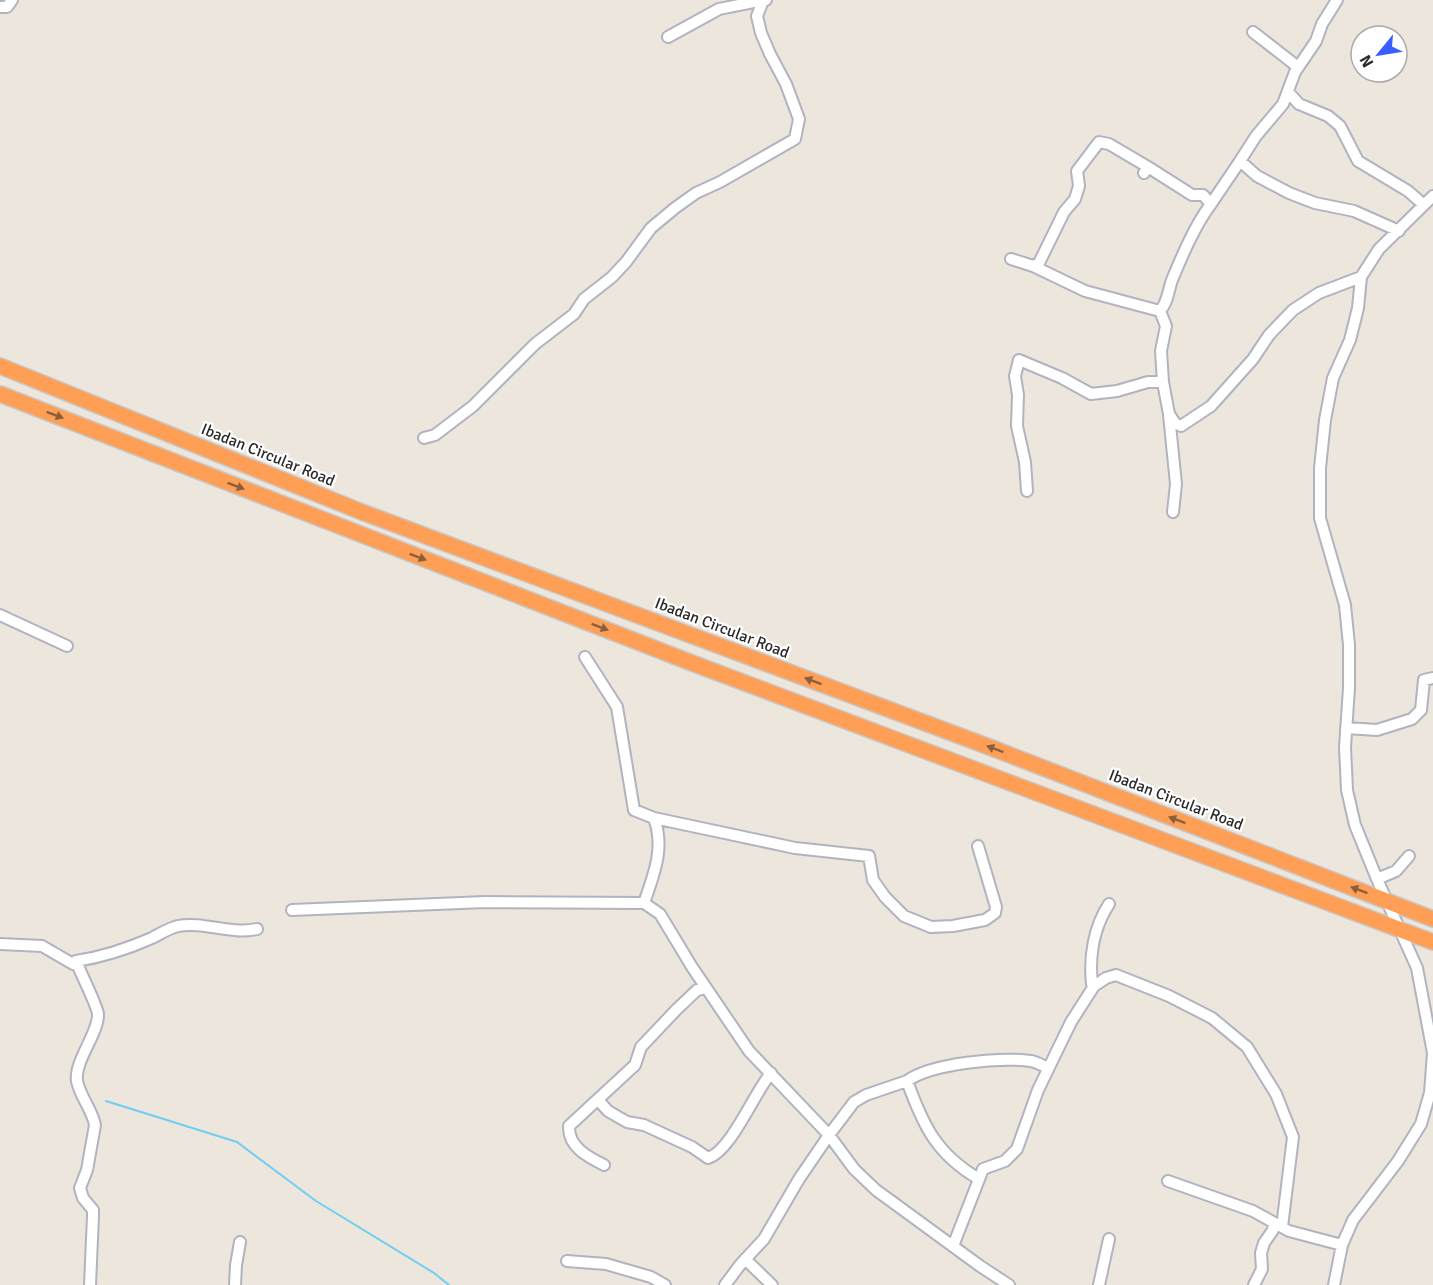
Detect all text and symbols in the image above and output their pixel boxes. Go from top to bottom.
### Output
north arrow [1349,24,1409,84]
text: N [1355,51,1378,71]
one-way arrow [46,410,64,420]
street label: Ibadan Circular Road [198,419,338,491]
one-way arrow [227,482,245,491]
one-way arrow [409,552,427,562]
street label: Ibadan Circular Road [652,593,792,663]
one-way arrow [591,623,609,633]
one-way arrow [803,676,821,686]
one-way arrow [986,744,1004,754]
street label: Ibadan Circular Road [1106,765,1246,835]
one-way arrow [1168,815,1186,824]
one-way arrow [1350,885,1368,894]

